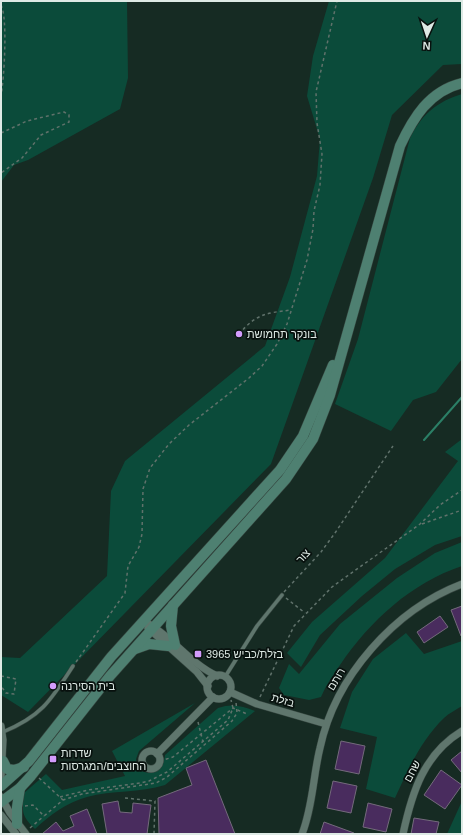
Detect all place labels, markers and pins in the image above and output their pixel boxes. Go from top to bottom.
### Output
place label: בונקר תחמושת [247,328,317,340]
marker: בונקר תחמושת [234,329,244,339]
place label: בזלת/כביש 3965 [206,648,284,660]
marker: בזלת/כביש 3965 [193,649,203,659]
place label: בית הסירנה [61,680,115,692]
marker: בית הסירנה [48,681,58,691]
place label: שדרות החוצבים/המגרסות [61,747,146,772]
marker: שדרות החוצבים/המגרסות [48,754,58,764]

